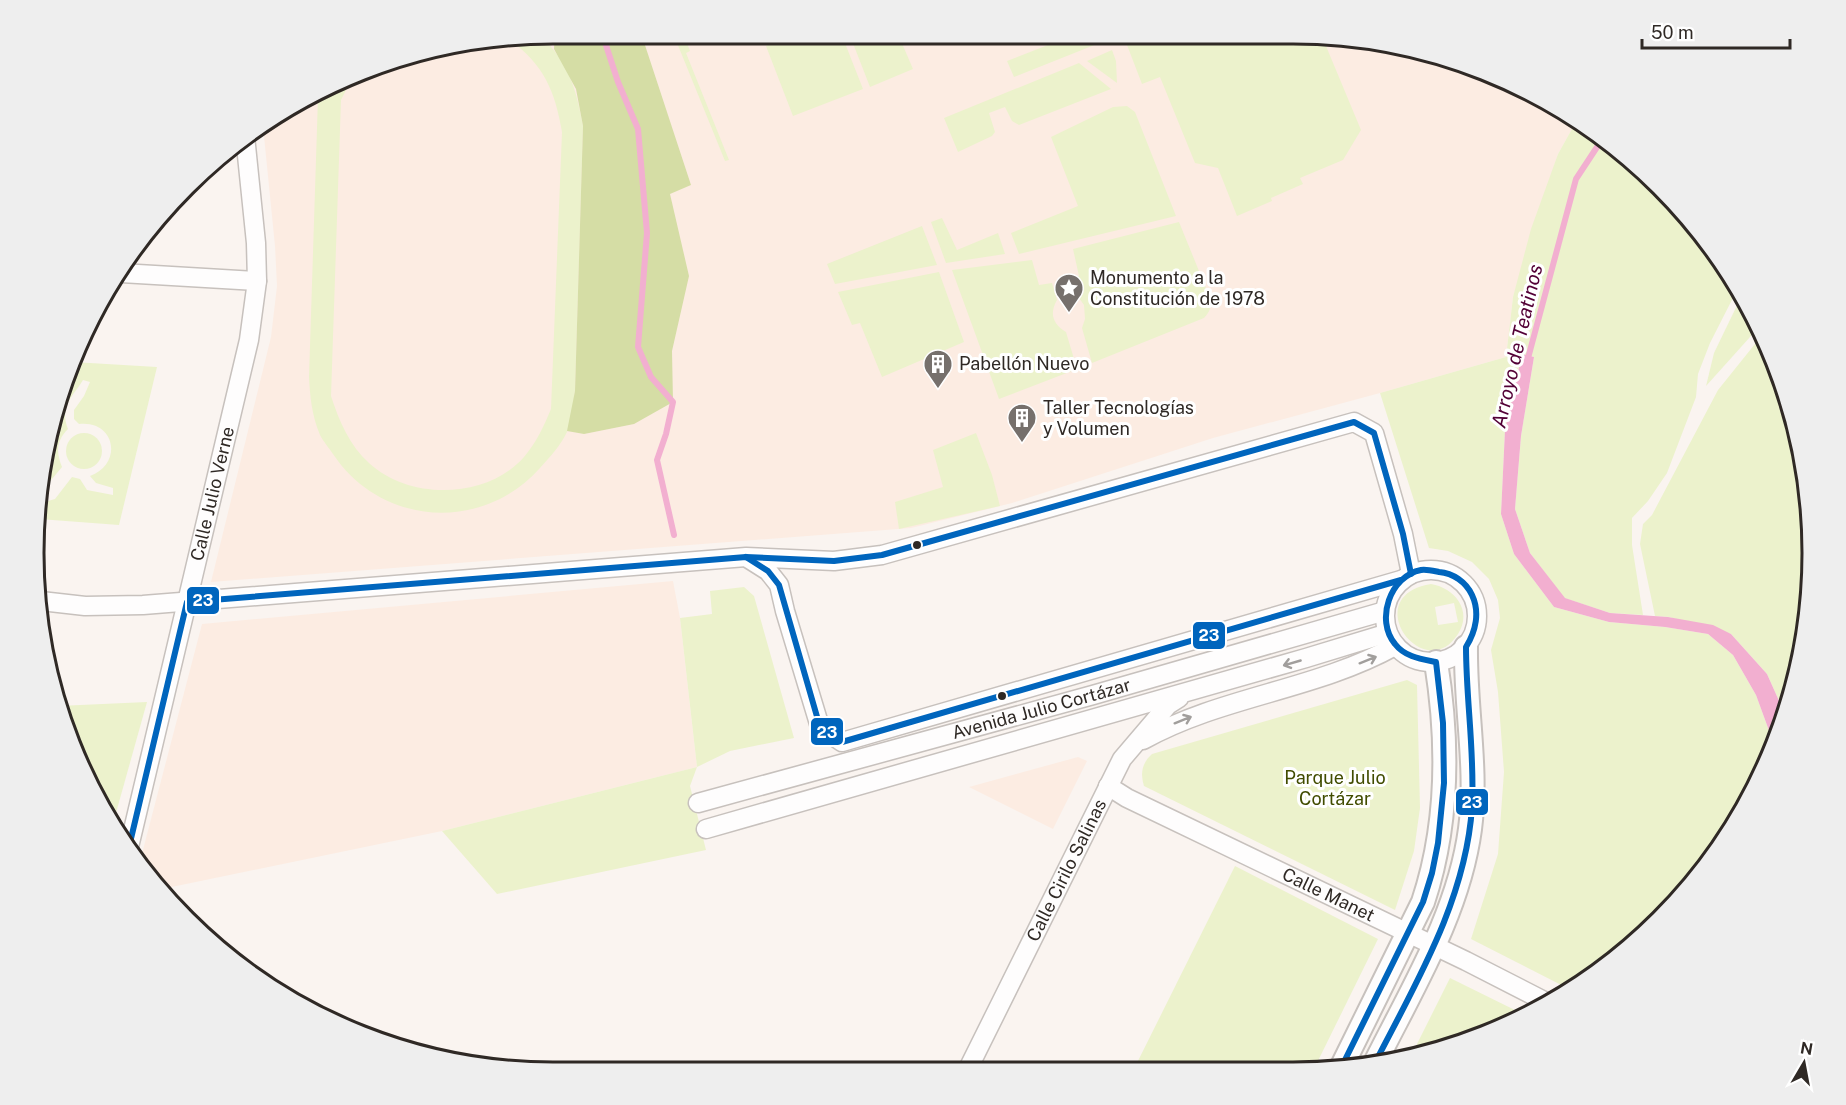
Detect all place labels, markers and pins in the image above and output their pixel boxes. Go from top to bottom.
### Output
place label: Monumento a la Constitución de 1978 [1090,267,1265,309]
place icon: Monumento a la Constitución de 1978 [1053,272,1085,314]
building icon: Pabellón Nuevo [922,348,954,390]
place label: Pabellón Nuevo [959,353,1089,374]
place label: Taller Tecnologías y Volumen [1043,397,1194,439]
building icon: Taller Tecnologías y Volumen [1006,402,1038,444]
unlabelled marker [911,539,923,551]
unlabelled marker [996,690,1008,702]

